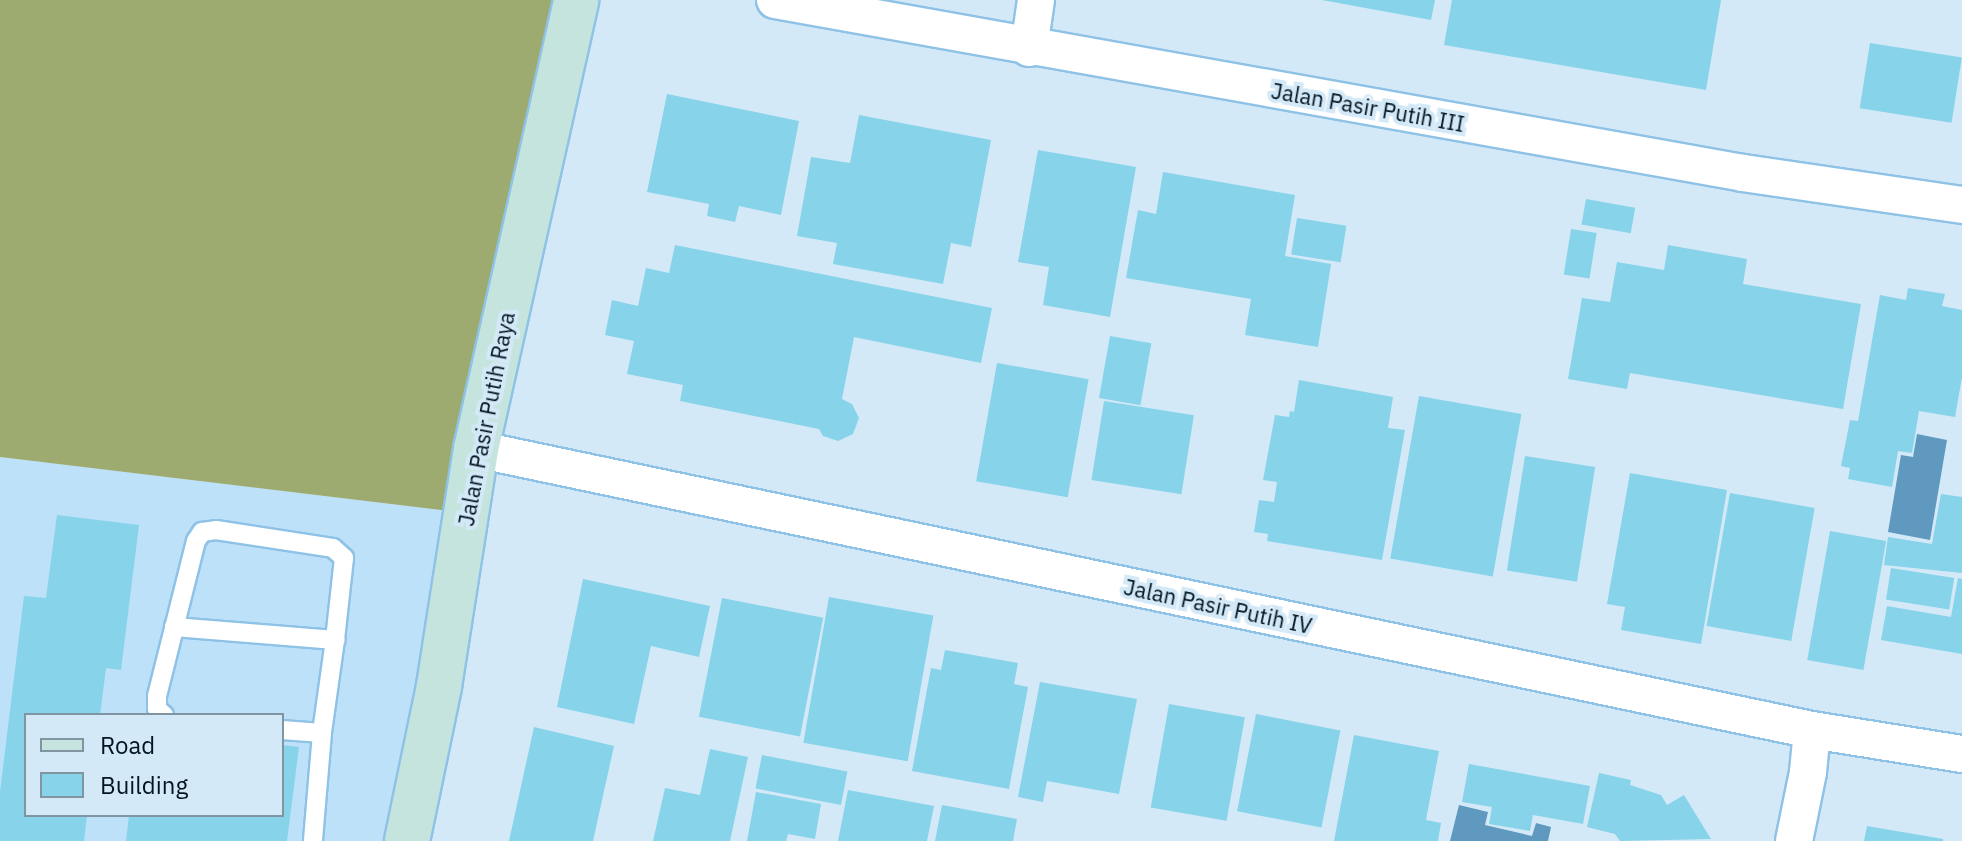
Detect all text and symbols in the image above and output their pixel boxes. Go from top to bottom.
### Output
street label: Jalan Pasir Putih III [1269,77,1467,137]
street label: Jalan Pasir Putih Raya [452,310,520,528]
street label: Jalan Pasir Putih IV [1122,573,1314,639]
legend [24,713,284,817]
text: Road [100,729,155,761]
text: Building [100,769,188,801]

